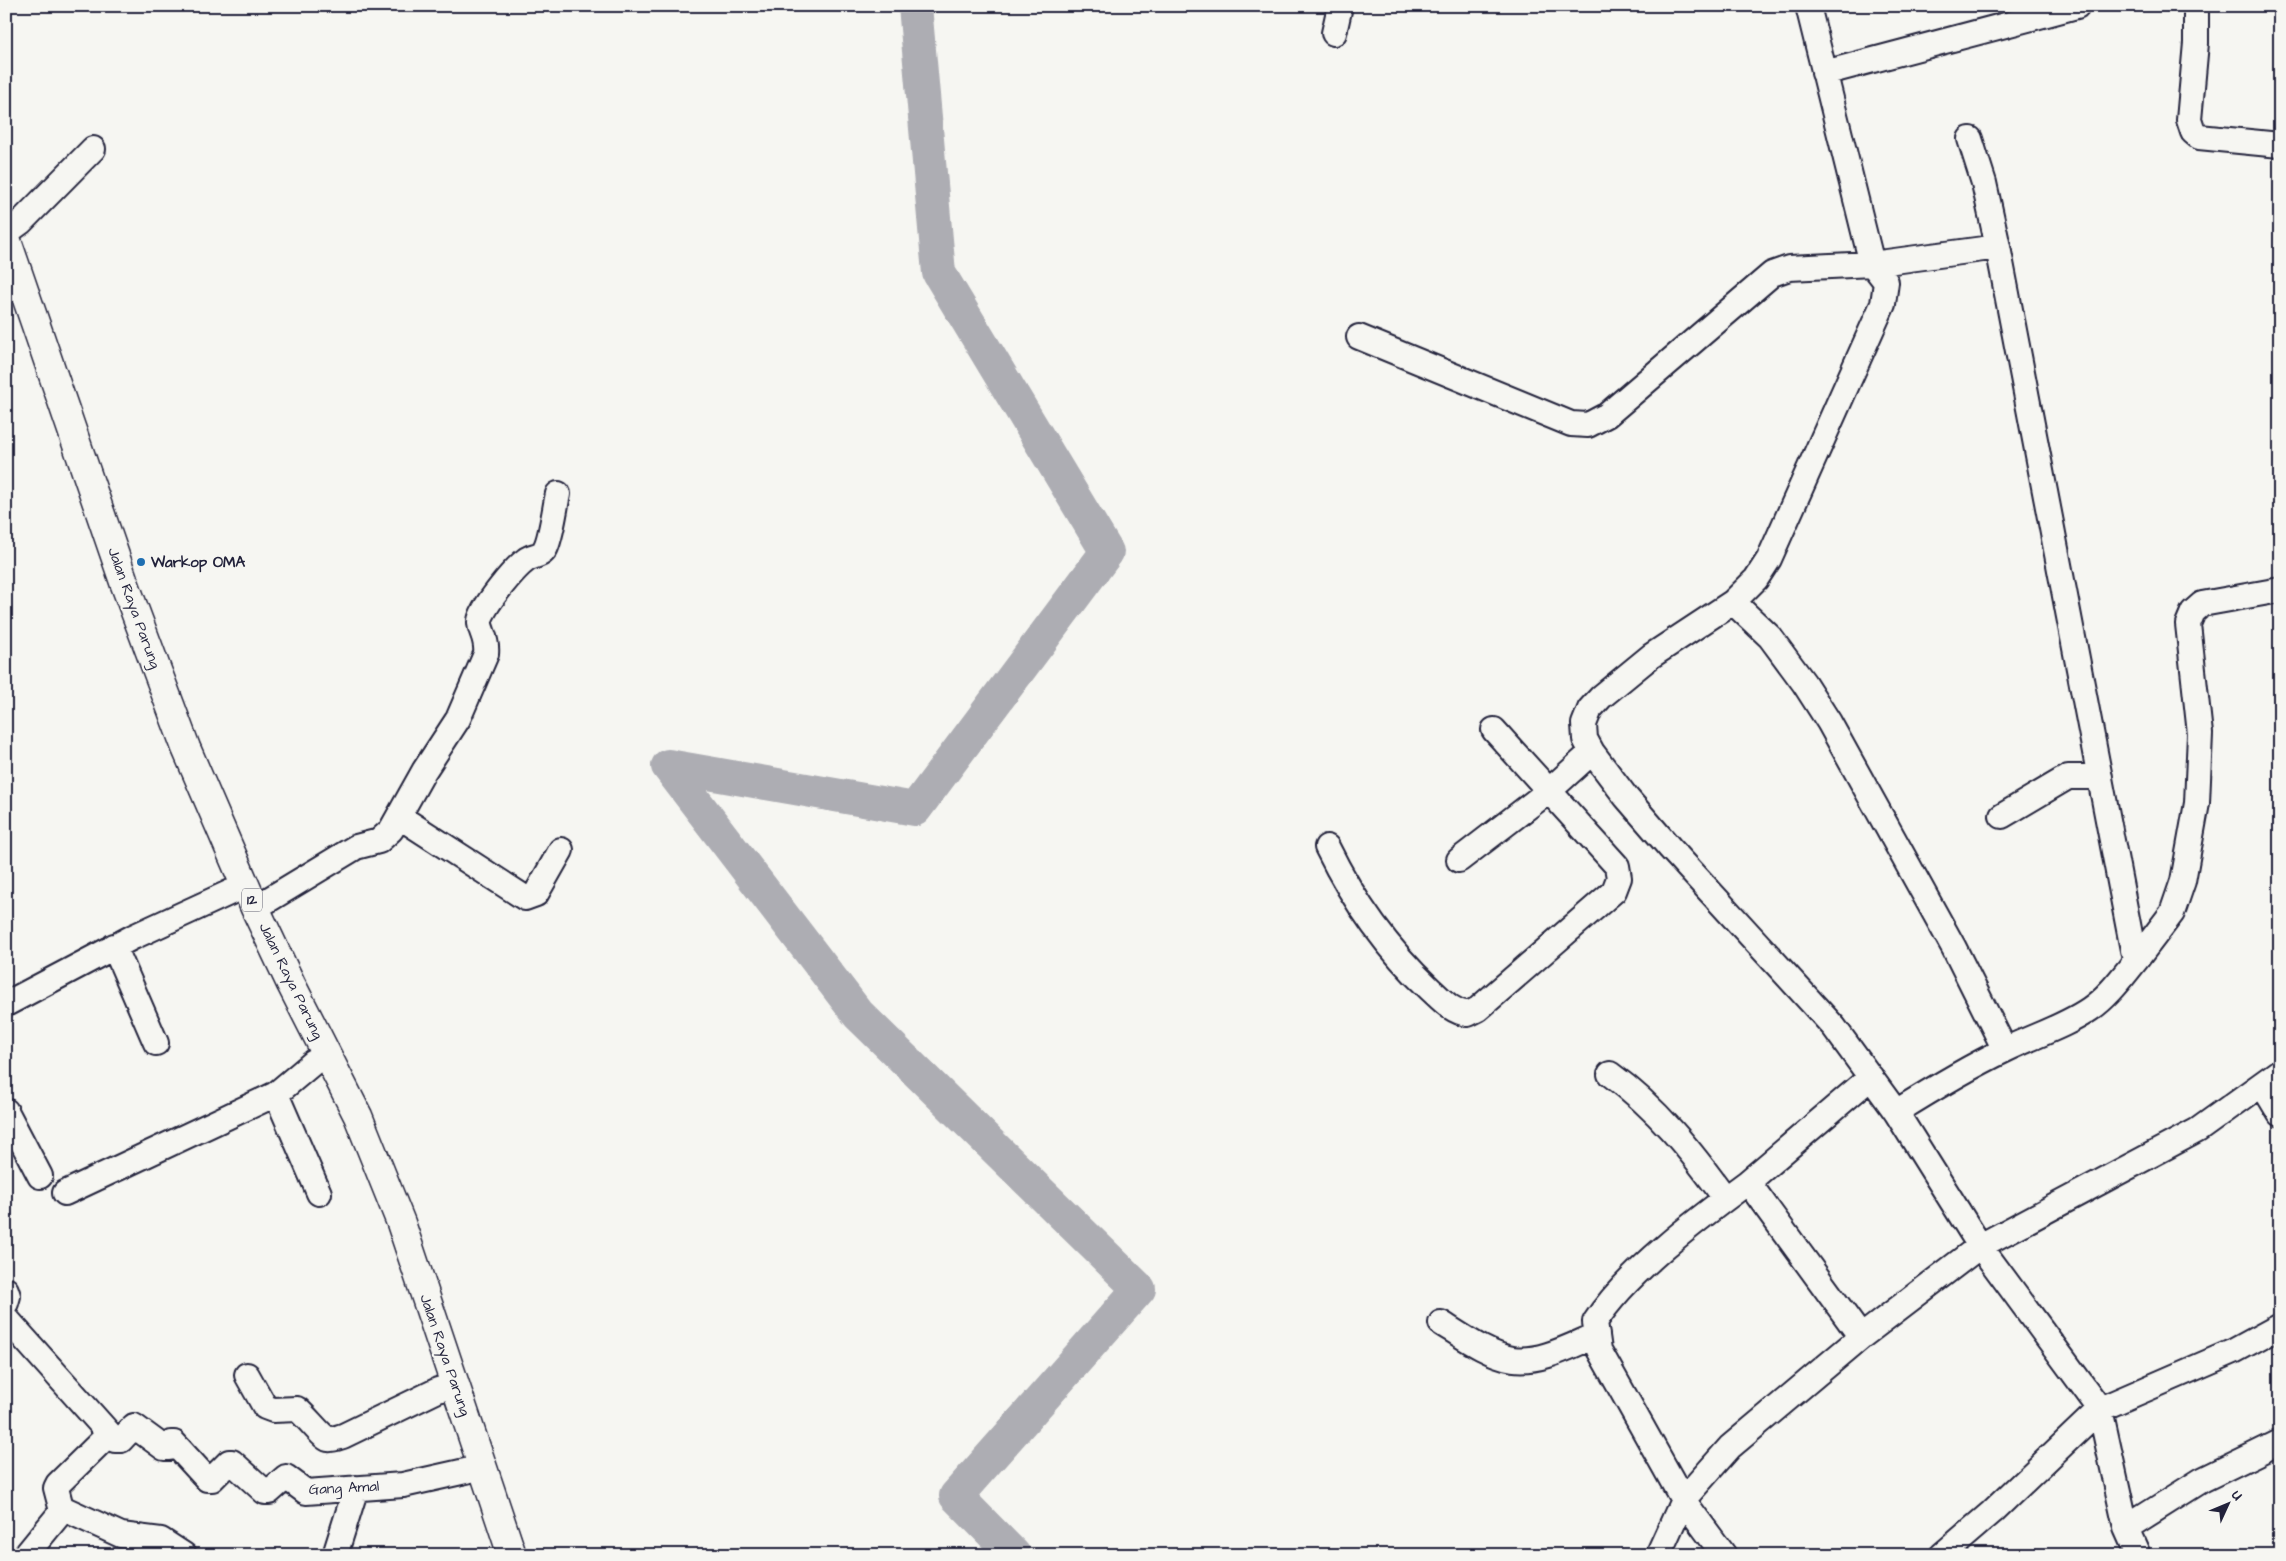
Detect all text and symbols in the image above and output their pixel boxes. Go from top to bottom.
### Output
street label: Jalan Raya Parung [101,544,166,672]
place label: Warkop OMA [150,552,245,573]
marker: Warkop OMA [135,556,147,568]
road number: 12 [242,888,262,912]
street label: Jalan Raya Parung [253,919,329,1044]
street label: Jalan Raya Parung [413,1291,476,1419]
street label: Gang Amal [308,1476,380,1501]
north arrow [2204,1478,2254,1528]
text: U [2227,1486,2247,1506]

